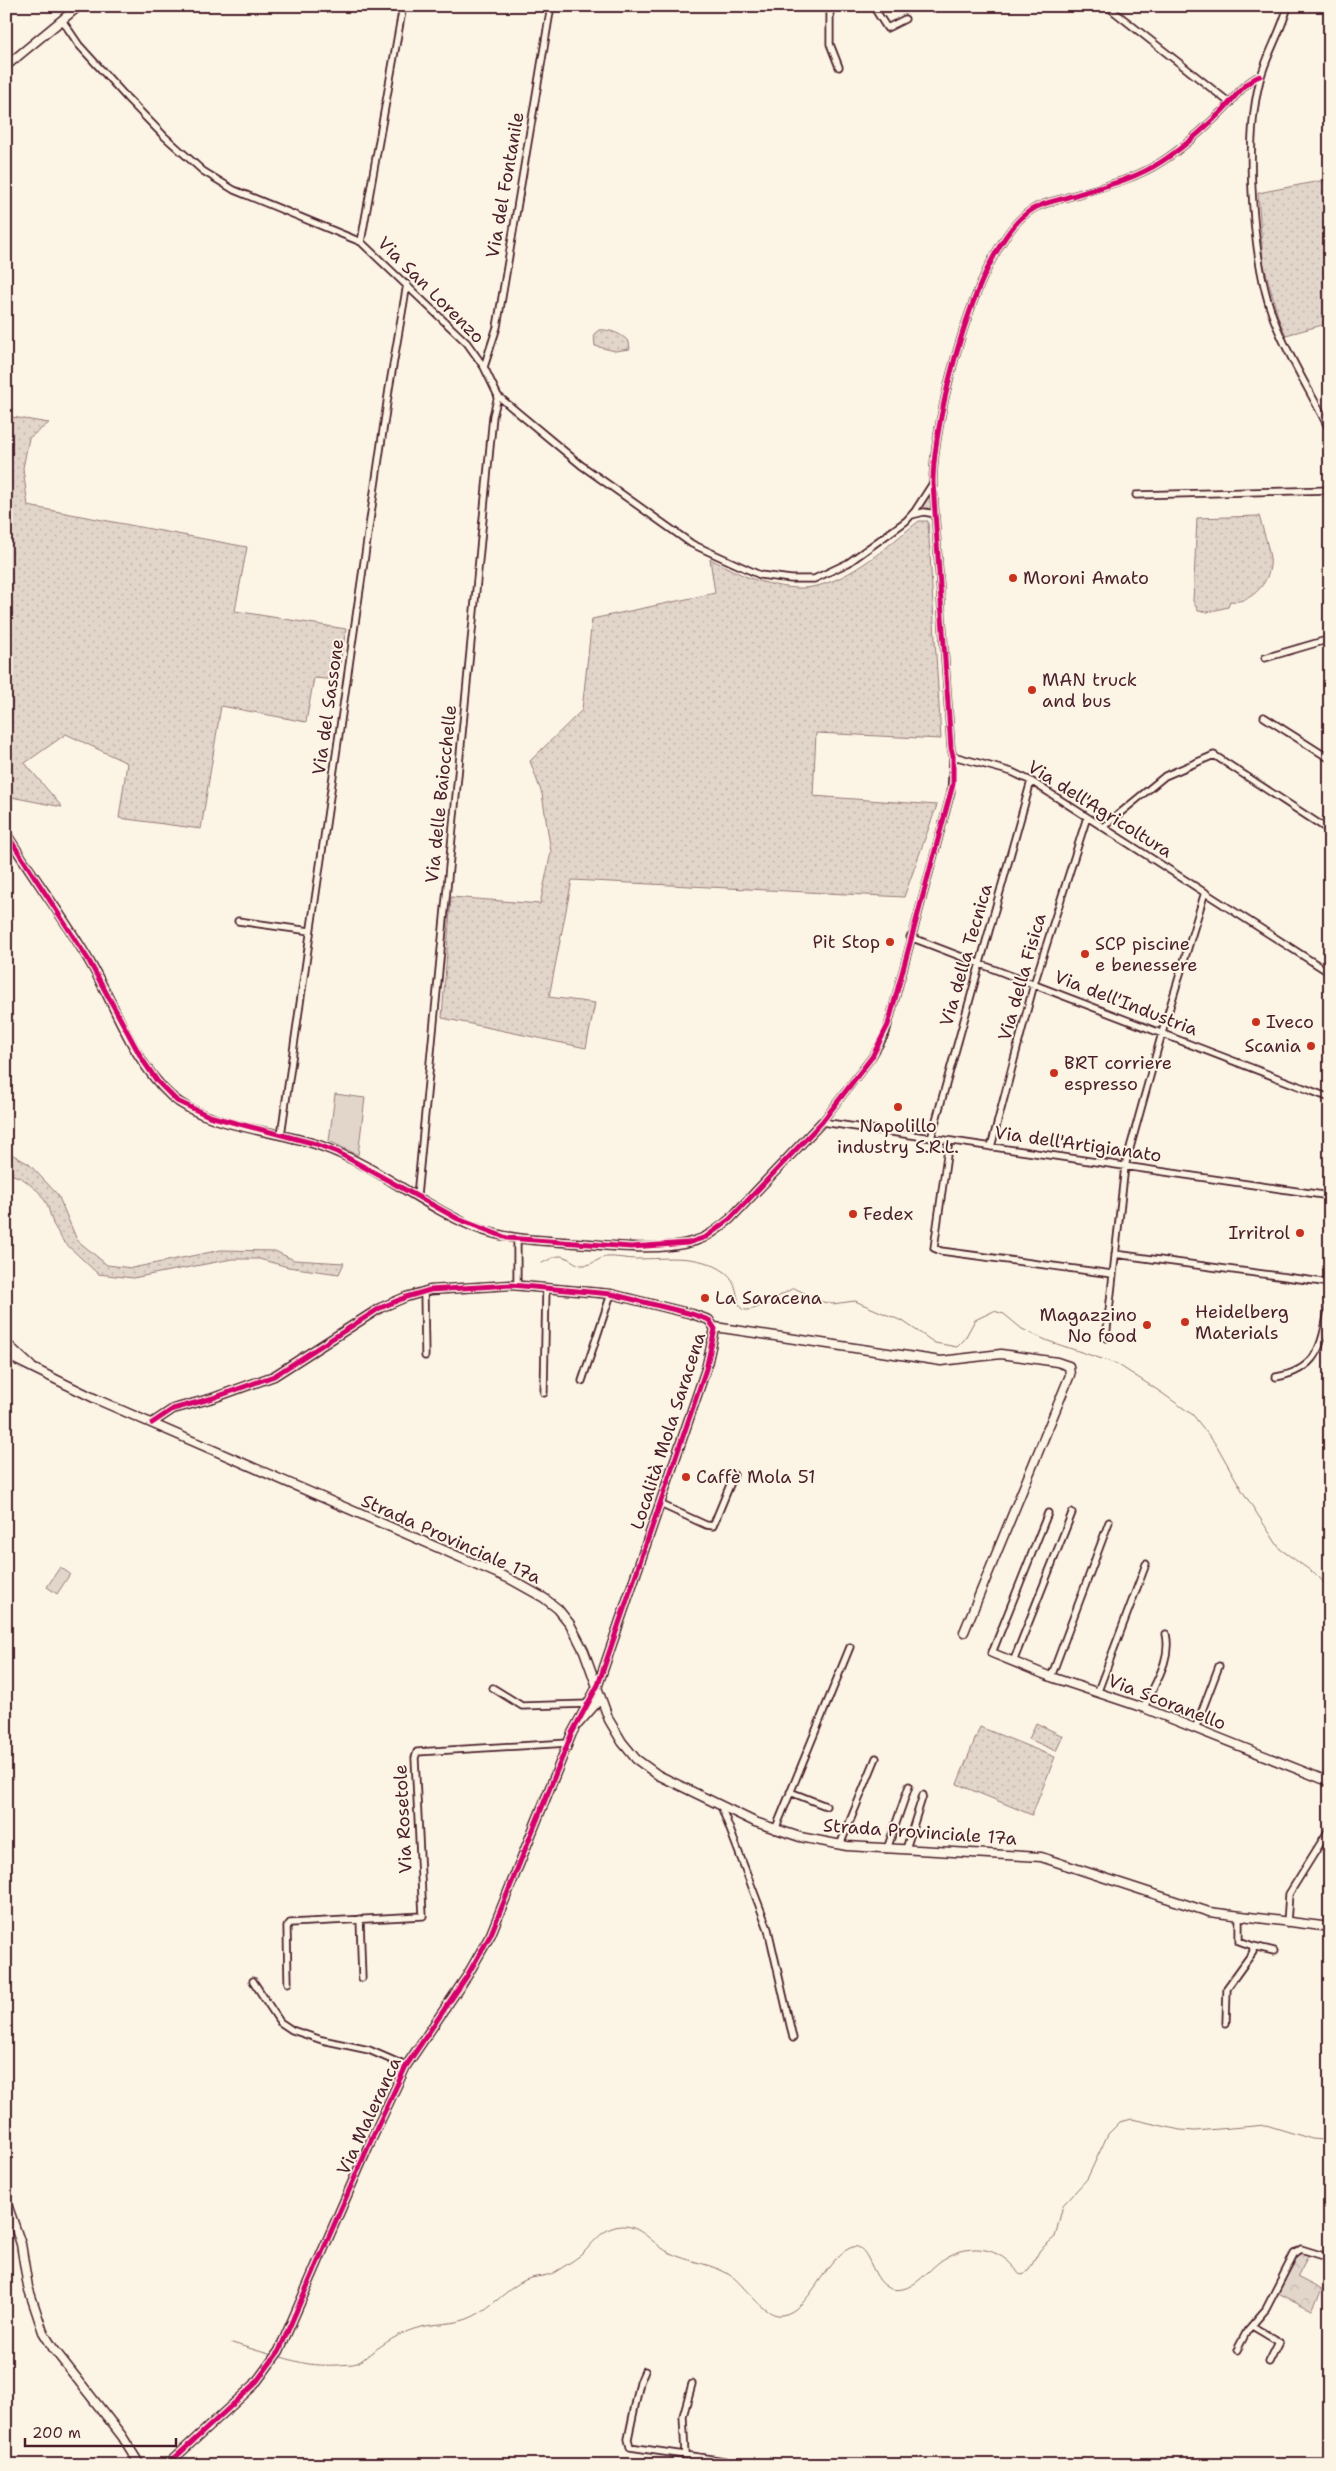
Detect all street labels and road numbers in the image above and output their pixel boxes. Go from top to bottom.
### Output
street label: Via del Fontanile [480,110,530,260]
street label: Via San Lorenzo [372,231,490,349]
street label: Via del Sassone [307,637,349,777]
street label: Via delle Baiocchelle [420,704,462,884]
street label: Via dell'Agricoltura [1023,755,1177,863]
street label: Via della Tecnica [934,881,998,1029]
street label: Via della Fisica [992,910,1052,1044]
street label: Via dell'Industria [1051,965,1201,1041]
street label: Via dell'Artigianato [993,1120,1163,1168]
street label: Località Mola Saracena [625,1329,711,1533]
street label: Strada Provinciale 17a [357,1489,545,1589]
street label: Via Scoranello [1105,1669,1229,1735]
street label: Via Rosetole [388,1764,418,1874]
street label: Strada Provinciale 17a [822,1813,1018,1851]
street label: Via Maleranca [331,2053,407,2179]

